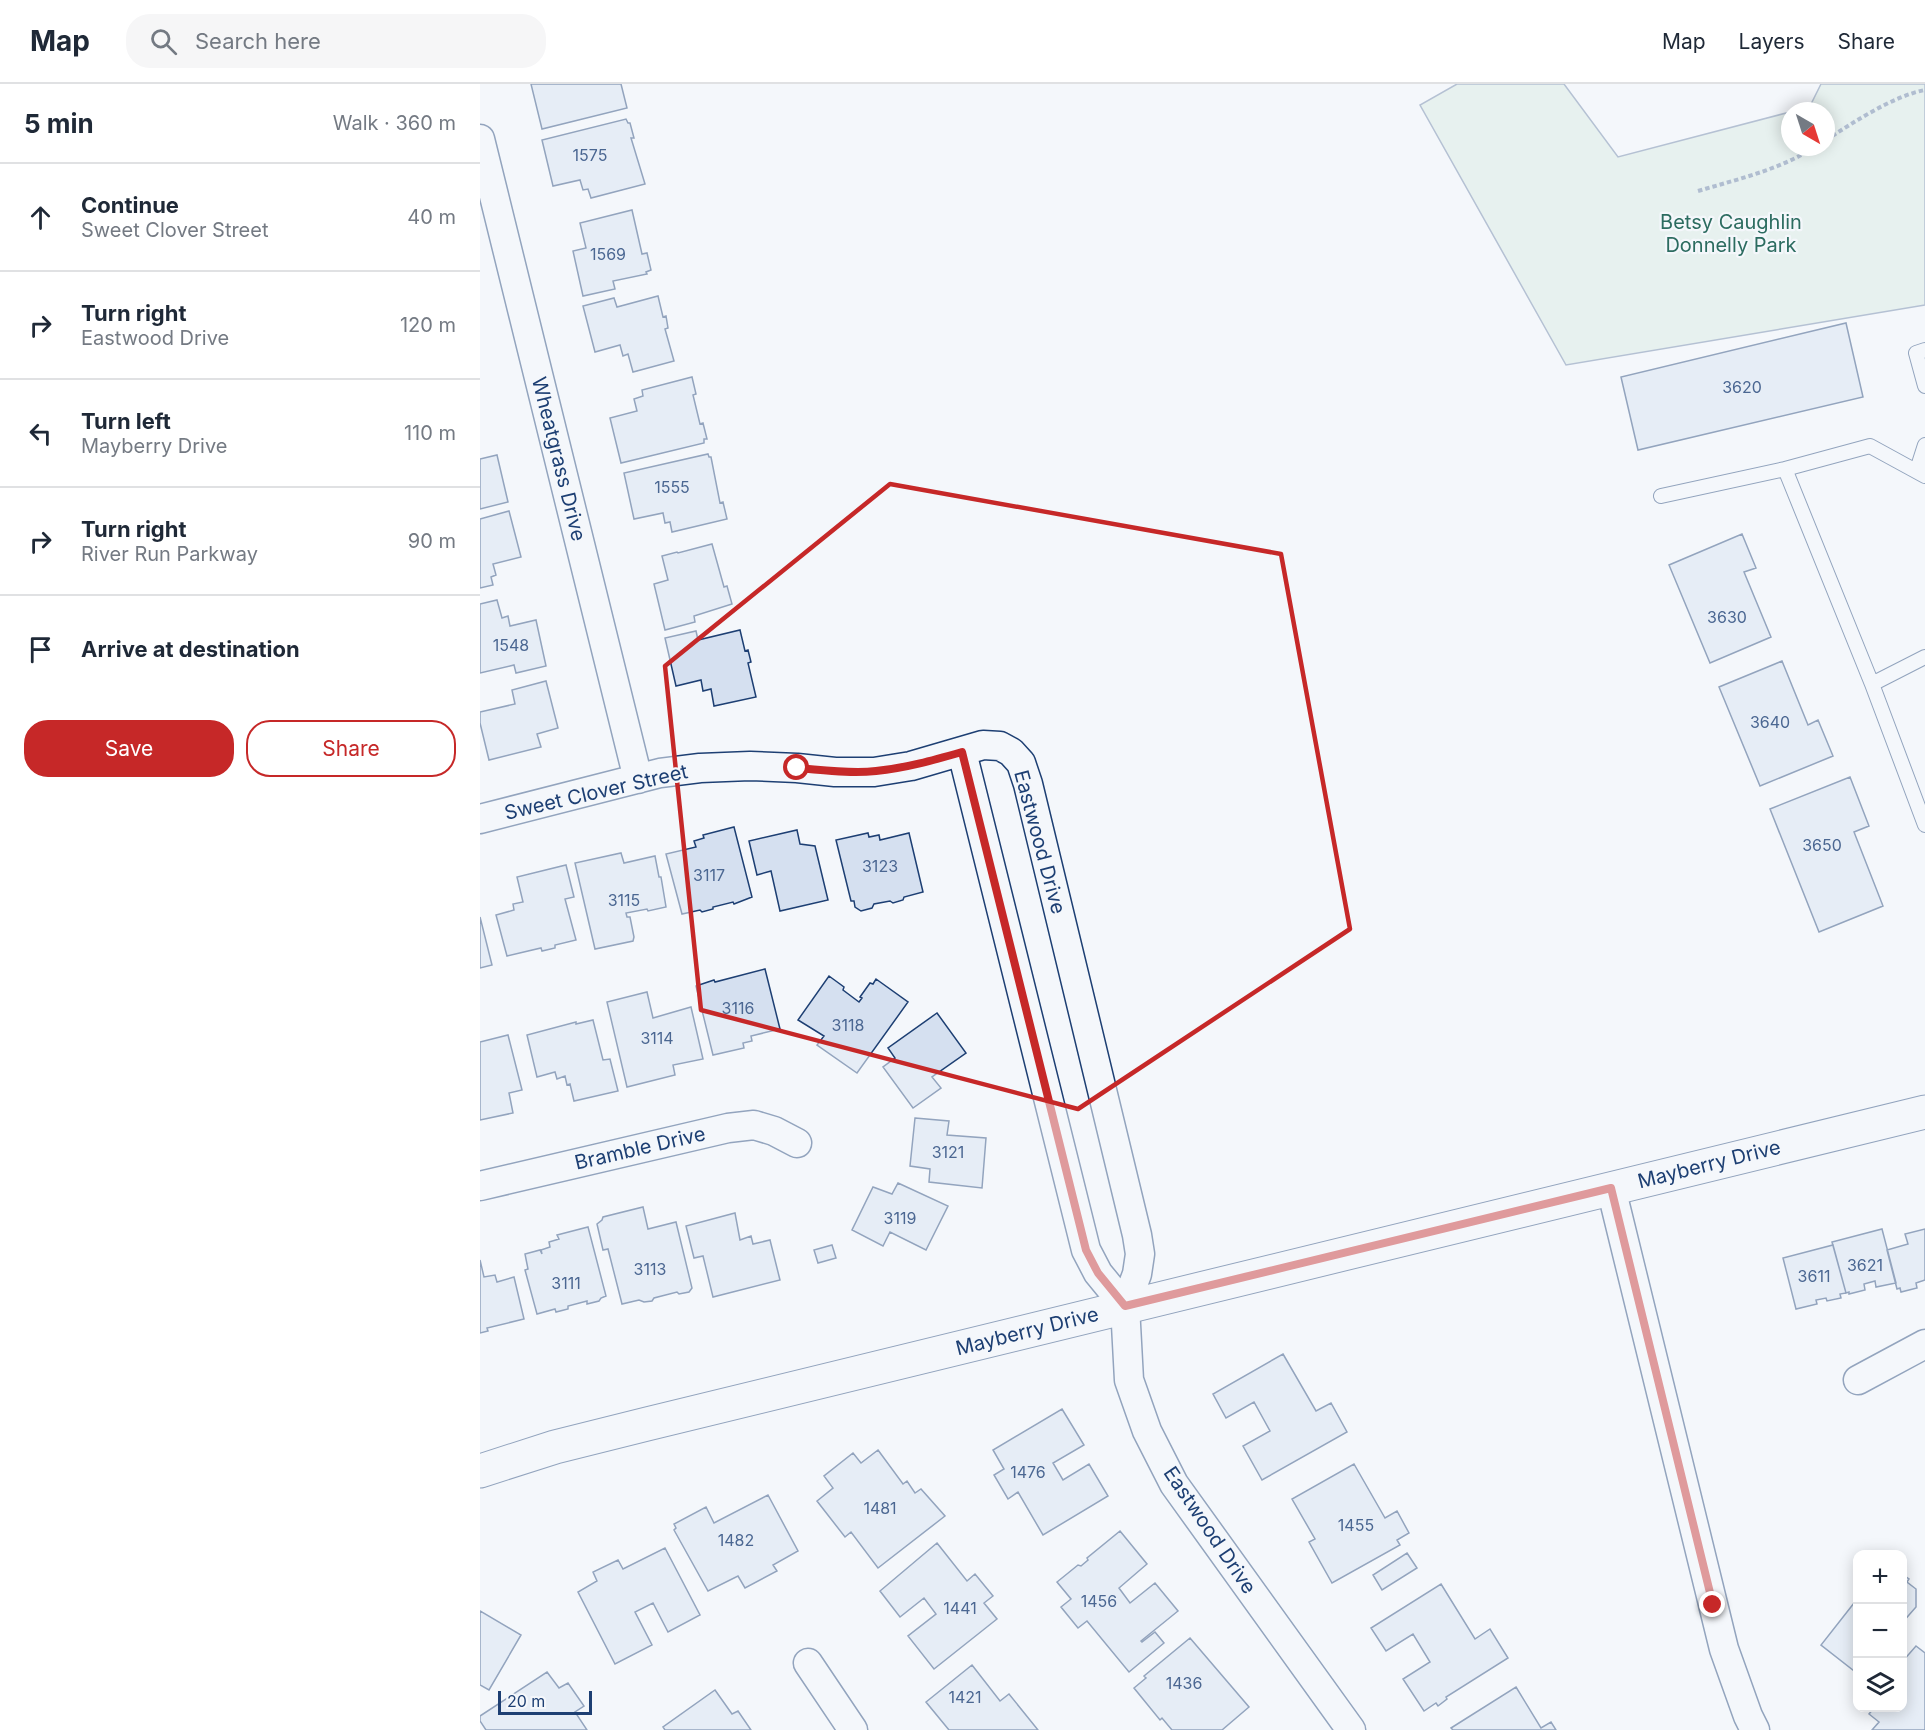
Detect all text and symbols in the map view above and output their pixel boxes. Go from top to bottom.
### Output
search box [126,14,546,68]
text: Map [30,24,90,58]
icon: search [147,25,180,58]
text: Search here [195,28,321,54]
text: Map [1662,29,1706,54]
text: Layers [1739,29,1805,54]
text: Share [1838,29,1895,54]
north arrow [1781,102,1835,156]
text: 5 min [24,108,94,139]
text: Walk · 360 m [333,111,456,135]
house number: 1575 [573,145,607,165]
text: Continue [81,192,179,218]
icon: ahead [24,201,57,234]
text: 40 m [407,205,456,229]
park label: Betsy Caughlin Donnelly Park [1660,210,1802,257]
text: Sweet Clover Street [81,218,268,242]
house number: 1569 [590,244,626,264]
text: Turn right [81,300,187,326]
icon: right [24,309,57,342]
text: 120 m [400,313,456,337]
text: Eastwood Drive [81,326,229,350]
street label: Wheatgrass Drive [527,374,591,544]
house number: 3620 [1722,377,1762,397]
text: Turn left [81,408,171,434]
icon: left [24,417,57,450]
text: 110 m [404,421,456,445]
text: Mayberry Drive [81,434,227,458]
house number: 1555 [654,477,690,497]
text: Turn right [81,516,187,542]
icon: right [24,525,57,558]
text: 90 m [408,529,456,553]
text: River Run Parkway [81,542,258,566]
house number: 3630 [1707,607,1747,627]
icon: arrive [24,633,57,666]
house number: 1548 [493,635,529,655]
text: Arrive at destination [81,636,300,662]
house number: 3640 [1750,712,1790,732]
button: Save [24,720,234,777]
button: Share [246,720,456,777]
route start [783,754,809,780]
street label: Sweet Clover Street [502,759,690,825]
street label: Eastwood Drive [1009,767,1071,917]
house number: 3650 [1802,835,1842,855]
house number: 3123 [862,856,898,876]
house number: 3117 [693,865,725,885]
house number: 3115 [608,890,640,910]
house number: 3116 [722,998,754,1018]
house number: 3118 [832,1015,864,1035]
house number: 3114 [640,1028,674,1048]
street label: Bramble Drive [572,1121,708,1175]
street label: Mayberry Drive [1635,1135,1783,1193]
house number: 3121 [932,1142,964,1162]
house number: 3119 [884,1208,916,1228]
house number: 3621 [1847,1255,1883,1275]
house number: 3113 [634,1259,666,1279]
house number: 3611 [1798,1266,1830,1286]
house number: 3111 [551,1273,581,1293]
street label: Mayberry Drive [953,1302,1101,1360]
house number: 1476 [1010,1462,1046,1482]
street label: Eastwood Drive [1159,1462,1261,1598]
house number: 1481 [863,1498,897,1518]
house number: 1455 [1338,1515,1374,1535]
house number: 1482 [718,1530,754,1550]
map controls [1853,1550,1907,1712]
button: + [1853,1550,1907,1604]
house number: 1456 [1081,1591,1117,1611]
route end [1699,1591,1725,1617]
house number: 1441 [943,1598,977,1618]
button: − [1853,1604,1907,1658]
button: layers [1853,1658,1907,1712]
house number: 1436 [1166,1673,1202,1693]
house number: 1421 [948,1687,982,1707]
scale bar [498,1688,592,1716]
text: 20 m [507,1691,545,1711]

